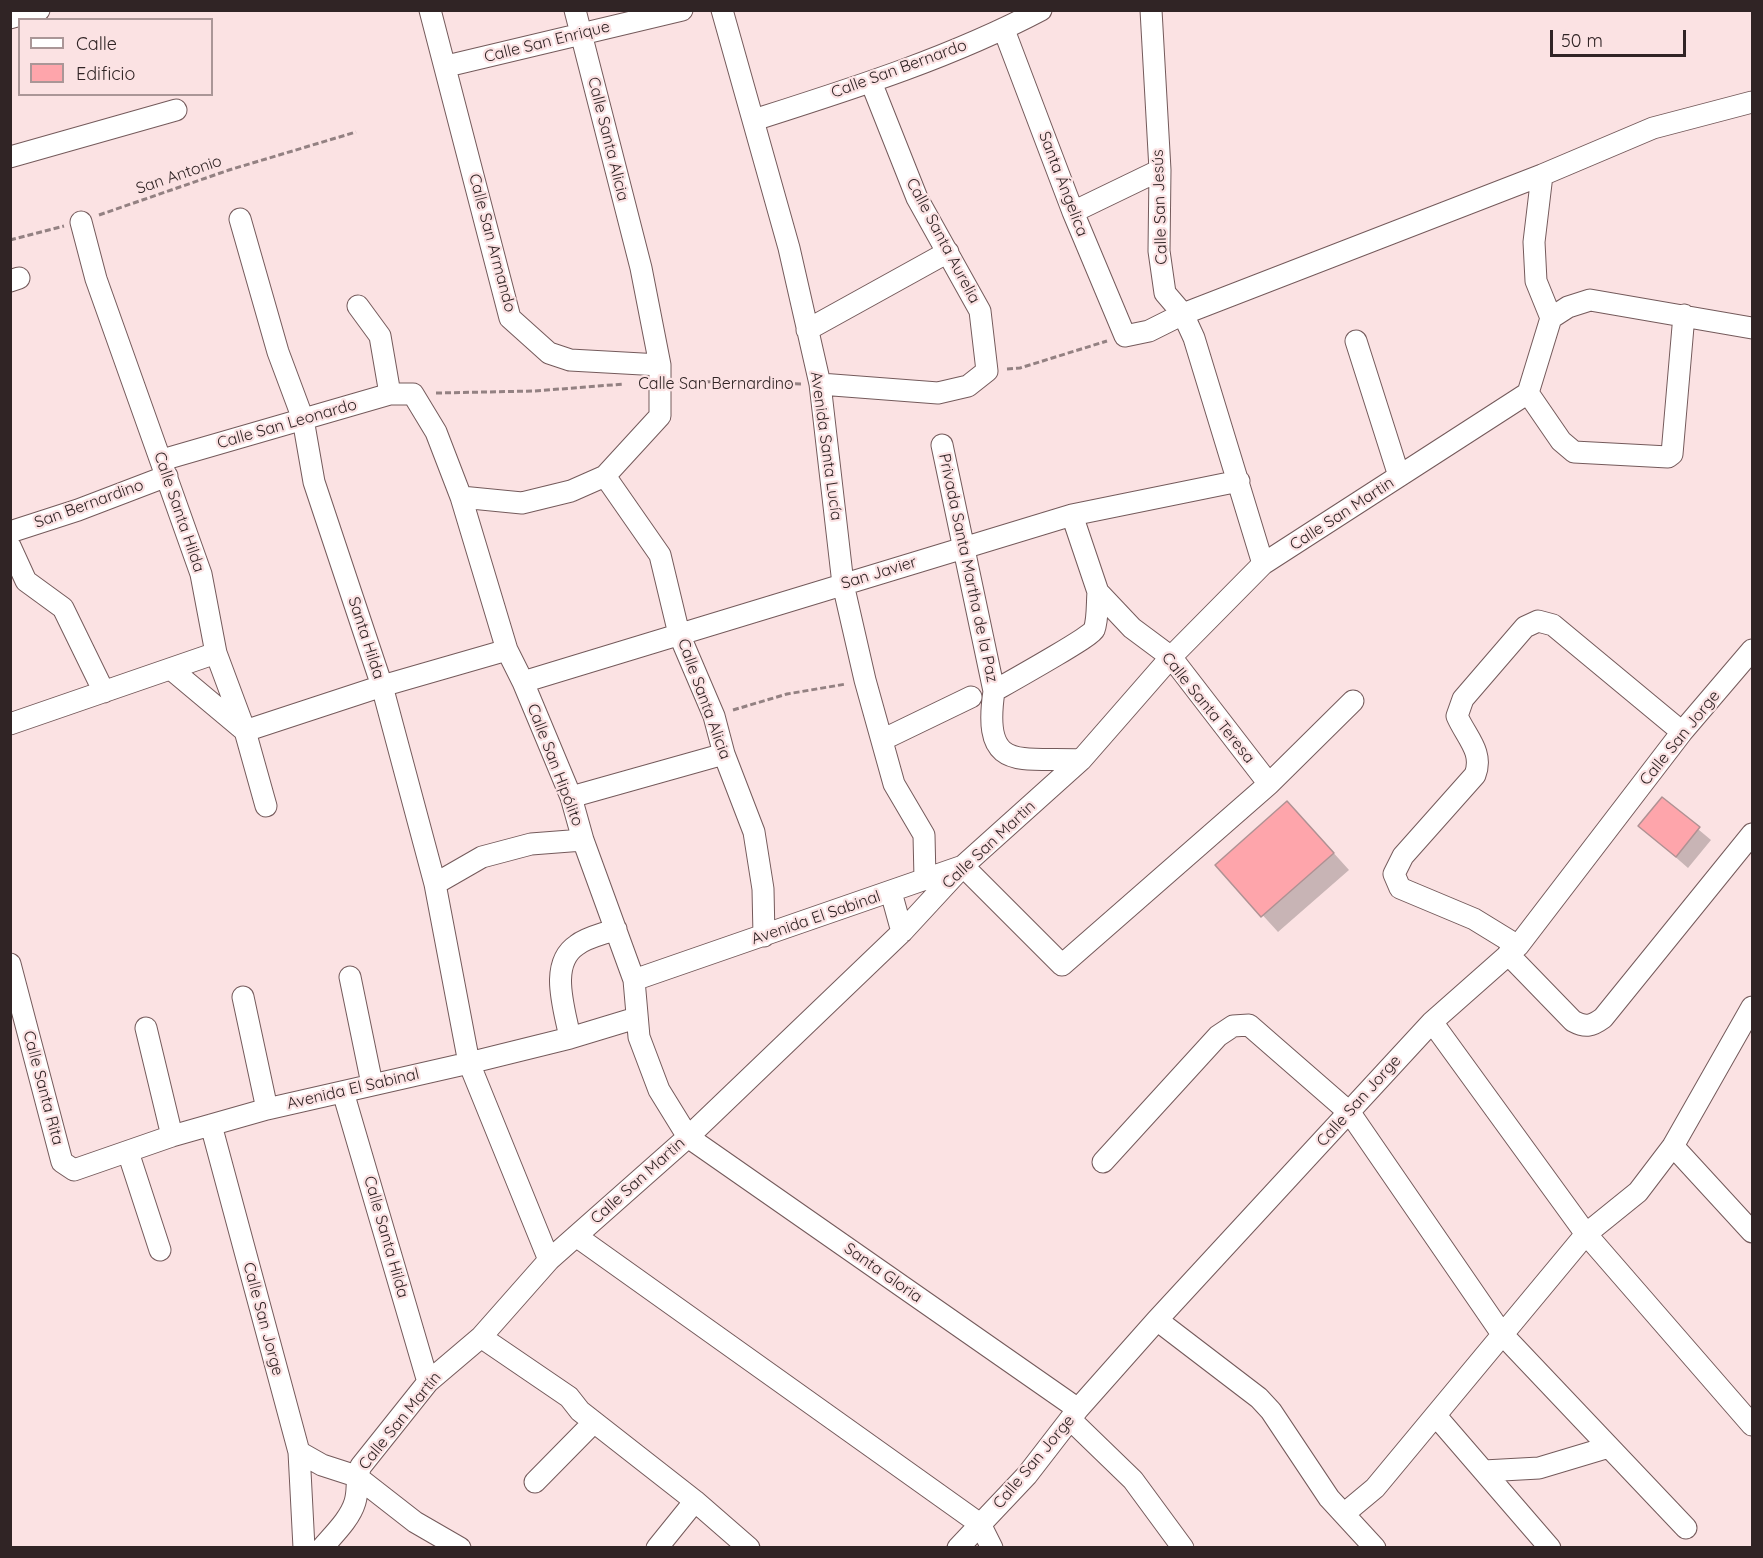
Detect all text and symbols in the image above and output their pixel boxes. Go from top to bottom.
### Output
street label: Calle San Enrique [482,17,612,67]
legend [18,18,213,96]
scale bar [1553,18,1690,56]
text: 50 m [1561,29,1603,52]
text: Calle [76,32,117,55]
street label: Calle San Bernardo [829,36,969,102]
text: Edificio [76,62,135,85]
street label: Calle Santa Alicia [583,75,633,203]
street label: Santa Ángelica [1034,129,1092,239]
street label: Calle San Jesús [1148,149,1172,265]
street label: San Antonio [134,151,224,199]
street label: Calle San Armando [464,172,520,314]
street label: Calle Santa Aurelia [902,175,984,307]
street label: Avenida Santa Lucía [806,370,846,522]
street label: Calle San Bernardino [638,374,794,394]
street label: Calle San Leonardo [215,395,359,453]
street label: Calle Santa Hilda [149,449,209,575]
street label: Privada Santa Martha de la Paz [934,452,1002,684]
street label: Calle San Martin [1286,473,1398,555]
street label: San Bernardino [32,475,146,533]
street label: San Javier [839,552,919,594]
street label: Santa Hilda [344,594,388,682]
street label: Calle Santa Alicia [673,636,735,762]
street label: Calle Santa Teresa [1157,649,1259,767]
street label: Calle San Jorge [1636,687,1724,789]
street label: Calle San Hipólito [523,701,587,829]
street label: Calle San Martin [938,797,1040,893]
street label: Avenida El Sabinal [749,887,883,949]
street label: Calle Santa Rita [19,1029,67,1147]
street label: Calle San Jorge [1313,1051,1405,1151]
street label: Avenida El Sabinal [285,1064,421,1114]
street label: Calle San Martin [587,1134,689,1228]
street label: Calle Santa Hilda [359,1174,413,1300]
street label: Santa Gloria [840,1239,926,1307]
street label: Calle San Jorge [239,1260,287,1378]
street label: Calle San Martín [355,1368,445,1474]
street label: Calle San Jorge [989,1411,1079,1513]

